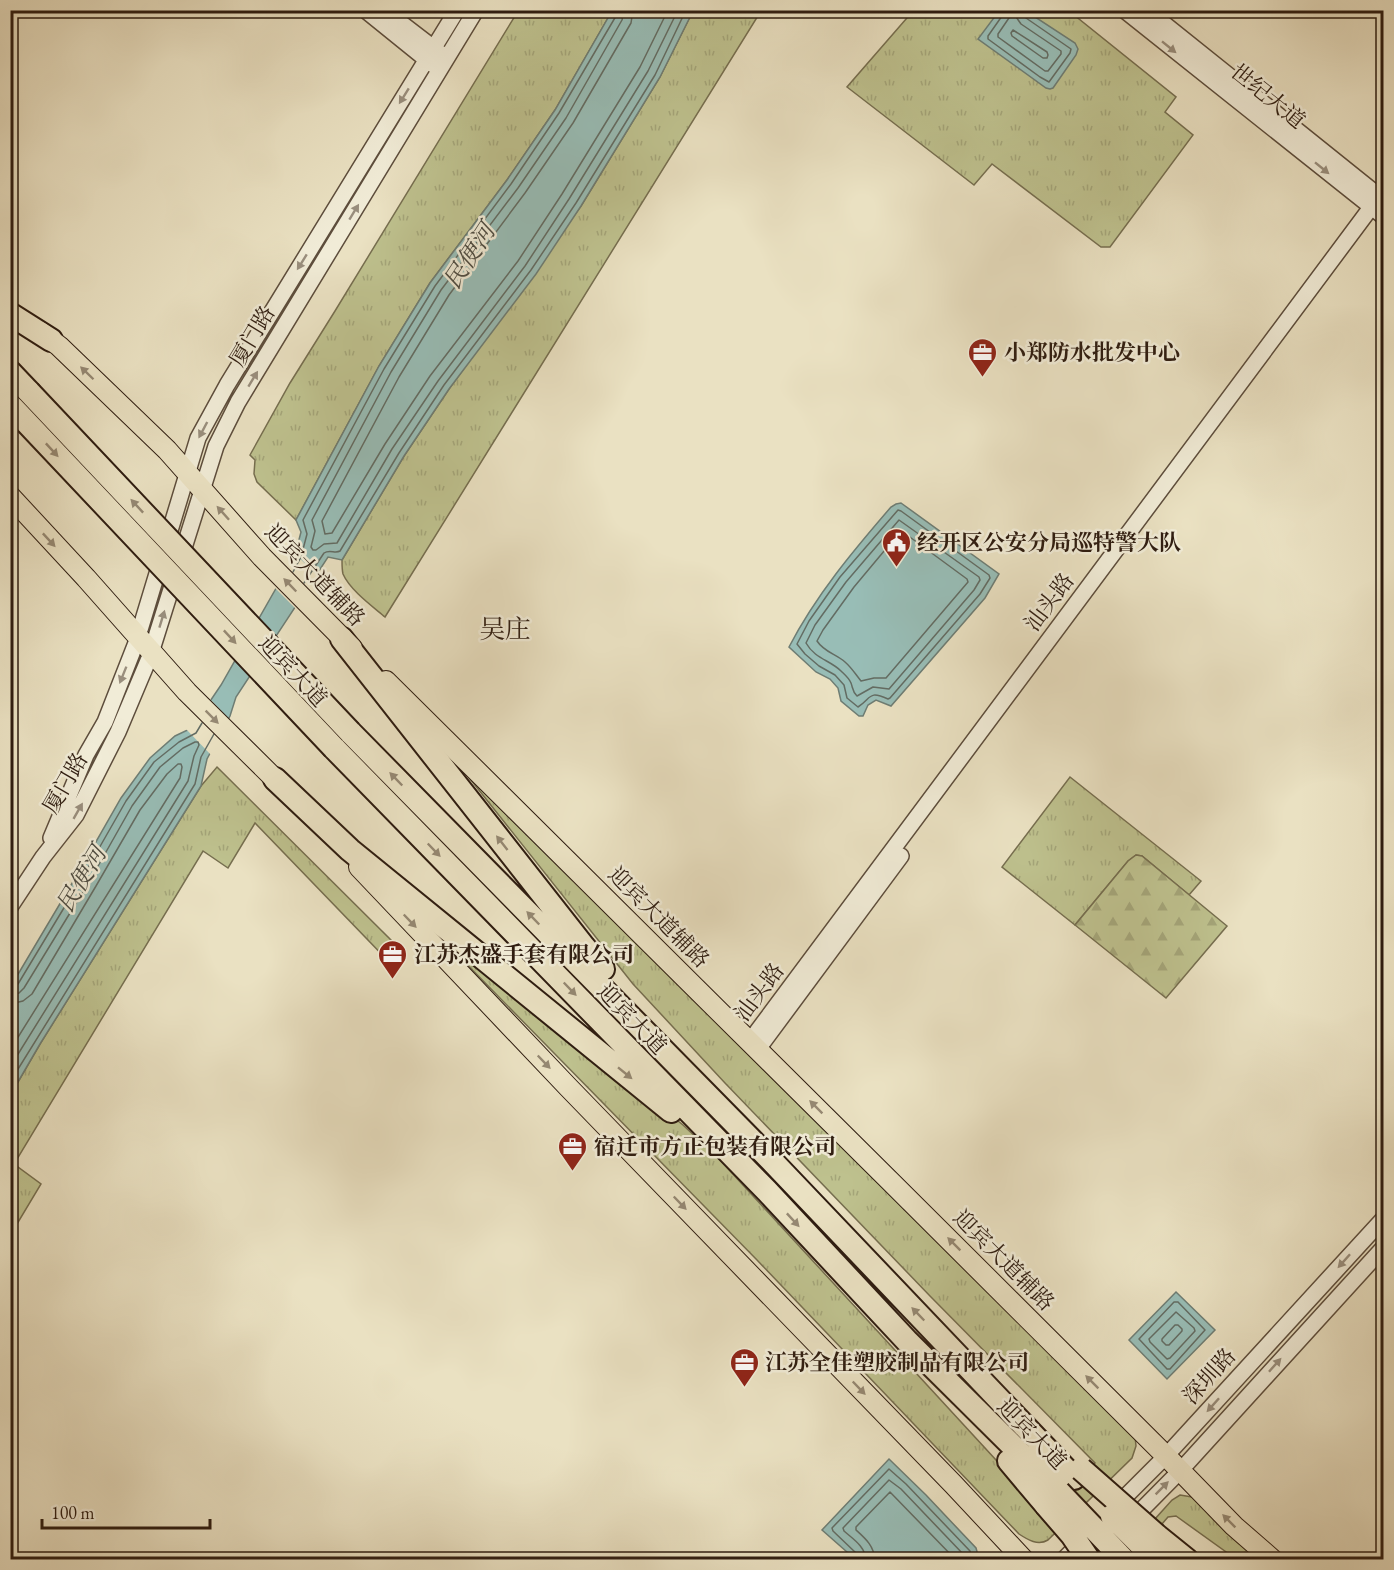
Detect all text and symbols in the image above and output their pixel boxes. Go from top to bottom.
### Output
one-way arrow [1162,40,1177,52]
street label: 世纪大道 [1225,57,1311,135]
one-way arrow [399,88,410,104]
one-way arrow [1314,162,1330,175]
one-way arrow [348,204,359,220]
water label: 民便河 [436,214,504,295]
one-way arrow [297,254,308,270]
street label: 厦门路 [223,300,281,372]
office icon: 小郑防水批发中心 [967,336,999,378]
place label: 小郑防水批发中心 [1004,338,1180,367]
one-way arrow [80,366,95,380]
one-way arrow [247,371,258,387]
one-way arrow [198,421,208,438]
one-way arrow [45,442,58,457]
one-way arrow [130,498,144,513]
one-way arrow [217,506,230,521]
street label: 迎宾大道辅路 [259,517,371,633]
public building icon: 经开区公安分局巡特警大队 [880,526,912,568]
place label: 经开区公安分局巡特警大队 [917,528,1181,557]
one-way arrow [42,532,56,546]
street label: 汕头路 [1018,567,1080,637]
one-way arrow [283,579,297,593]
one-way arrow [158,610,167,628]
district label: 吴庄 [479,612,531,646]
street label: 迎宾大道 [252,629,334,713]
one-way arrow [222,630,236,644]
one-way arrow [118,666,127,684]
one-way arrow [205,710,219,724]
street label: 厦门路 [36,747,94,819]
one-way arrow [390,772,404,786]
one-way arrow [72,802,82,819]
one-way arrow [496,835,509,851]
water label: 民便河 [49,837,115,918]
one-way arrow [426,842,440,856]
street label: 迎宾大道辅路 [602,860,716,974]
one-way arrow [526,910,540,925]
one-way arrow [403,913,416,928]
office icon: 江苏杰盛手套有限公司 [377,938,409,980]
place label: 江苏杰盛手套有限公司 [414,940,634,969]
street label: 汕头路 [728,957,790,1027]
street label: 迎宾大道 [591,977,673,1061]
one-way arrow [563,982,577,997]
one-way arrow [537,1055,551,1070]
one-way arrow [617,1066,633,1079]
one-way arrow [809,1100,823,1114]
office icon: 宿迁市方正包装有限公司 [557,1130,589,1172]
place label: 宿迁市方正包装有限公司 [594,1132,836,1161]
one-way arrow [672,1195,686,1209]
street label: 迎宾大道辅路 [947,1203,1061,1317]
one-way arrow [786,1212,800,1226]
one-way arrow [947,1238,961,1252]
one-way arrow [1338,1253,1351,1268]
one-way arrow [911,1307,925,1321]
street label: 深圳路 [1176,1342,1242,1410]
office icon: 江苏全佳塑胶制品有限公司 [728,1346,760,1388]
place label: 江苏全佳塑胶制品有限公司 [765,1348,1029,1377]
one-way arrow [1268,1358,1282,1372]
one-way arrow [1085,1376,1099,1390]
one-way arrow [852,1380,866,1394]
street label: 迎宾大道 [991,1392,1073,1476]
one-way arrow [1207,1397,1220,1412]
one-way arrow [1155,1481,1169,1495]
scale bar [42,1492,210,1530]
text: 100 m [51,1501,95,1524]
one-way arrow [1221,1514,1236,1528]

